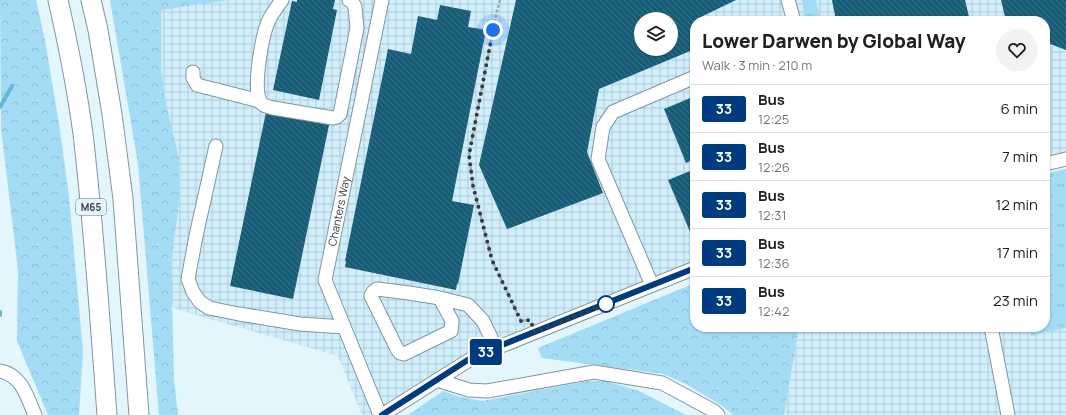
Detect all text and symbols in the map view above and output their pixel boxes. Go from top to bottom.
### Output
map controls [634,12,678,56]
button: layers [634,12,678,56]
your location [483,20,503,40]
text: Lower Darwen by Global Way [702,28,966,54]
button: heart [996,29,1038,71]
text: Walk · 3 min · 210 m [702,56,812,74]
text: Bus [758,89,785,110]
text: 6 min [1001,98,1038,119]
text: 33 [716,99,732,118]
text: 12:25 [758,110,789,128]
text: Bus [758,137,785,158]
text: 7 min [1002,146,1038,167]
text: 33 [716,147,732,166]
text: 12:26 [758,158,790,176]
street label: Chanters Way [324,175,353,247]
text: Bus [758,185,785,206]
text: 12 min [995,194,1038,215]
text: 33 [716,195,732,214]
road number: M65 [76,199,106,215]
text: 12:31 [758,206,787,224]
text: Bus [758,233,785,254]
text: 17 min [996,242,1038,263]
text: 33 [716,243,732,262]
text: 12:36 [758,254,790,272]
text: Bus [758,281,785,302]
text: 23 min [993,290,1038,311]
text: 33 [716,291,732,310]
unlabelled marker [597,295,615,313]
text: 12:42 [758,302,789,320]
line badge: 33 [468,339,504,365]
text: 33 [478,342,494,361]

